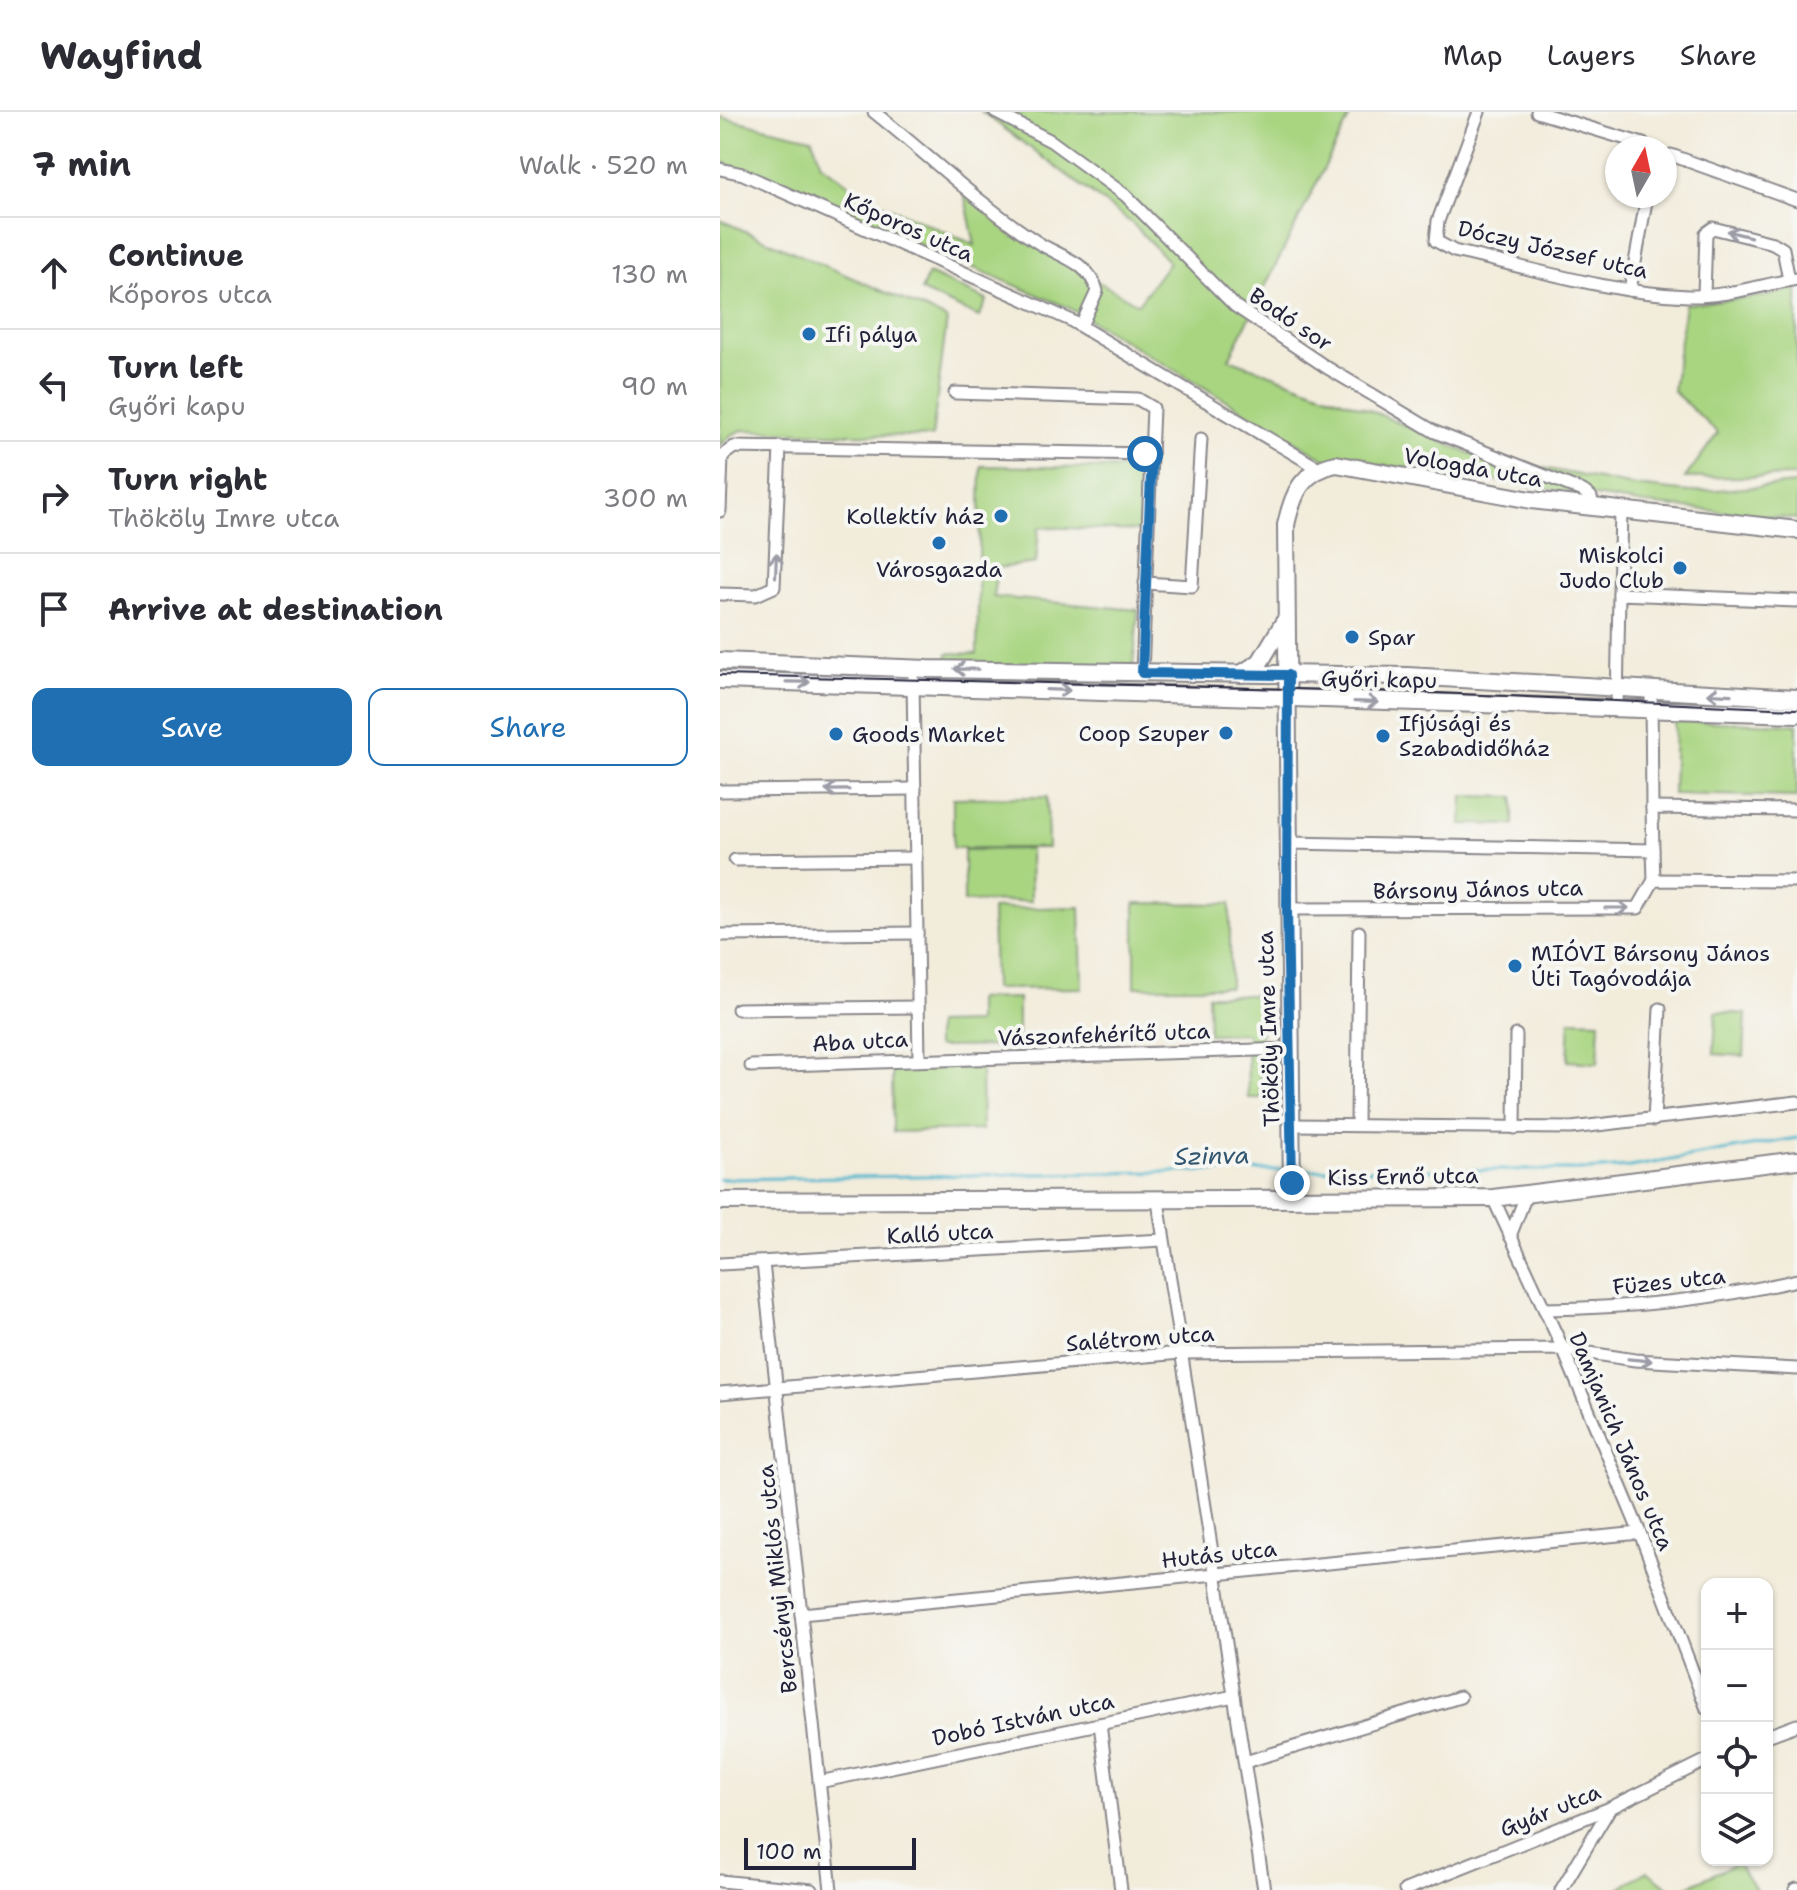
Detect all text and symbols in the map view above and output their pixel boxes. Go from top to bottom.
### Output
text: Wayfind [40,30,203,81]
text: Map [1443,36,1503,74]
text: Layers [1547,36,1636,74]
text: Share [1680,36,1757,74]
north arrow [1605,136,1677,208]
text: 7 min [32,141,131,187]
text: Walk · 520 m [519,147,688,182]
street label: Kőporos utca [840,186,978,269]
street label: Dóczy József utca [1455,214,1651,286]
one-way arrow [1727,226,1753,241]
text: Continue [108,235,244,276]
icon: ahead [32,251,76,295]
text: 130 m [611,256,688,291]
text: Kőporos utca [108,276,272,311]
street label: Bodó sor [1243,281,1338,358]
place label: Ifi pálya [825,320,918,349]
marker: Ifi pálya [800,325,818,343]
text: Turn left [108,347,243,388]
icon: left [32,363,76,407]
text: 90 m [621,368,688,403]
text: Győri kapu [108,388,245,423]
route start [1127,436,1163,472]
street label: Vologda utca [1401,441,1545,494]
text: Turn right [108,459,267,500]
icon: right [32,475,76,519]
text: 300 m [603,480,688,515]
text: Thököly Imre utca [108,500,339,535]
place label: Kollektív ház [846,502,985,531]
marker: Kollektív ház [992,507,1010,525]
marker: Városgazda [930,534,948,552]
place label: Miskolci Judo Club [1559,541,1664,595]
one-way arrow [769,552,784,579]
place label: Városgazda [876,555,1003,584]
marker: Miskolci Judo Club [1671,559,1689,577]
icon: arrive [32,587,76,631]
text: Arrive at destination [108,589,443,630]
place label: Spar [1368,623,1416,652]
marker: Spar [1343,628,1361,646]
one-way arrow [953,662,980,677]
street label: Győri kapu [1321,664,1437,695]
one-way arrow [784,675,811,690]
one-way arrow [1044,683,1071,698]
one-way arrow [1706,687,1733,702]
button: Save [32,688,352,766]
button: Share [368,688,688,766]
one-way arrow [1352,694,1379,709]
place label: Ifjúsági és Szabadidőház [1399,709,1550,763]
place label: Coop Szuper [1079,719,1210,748]
place label: Goods Market [852,720,1005,749]
marker: Coop Szuper [1217,724,1235,742]
marker: Goods Market [827,725,845,743]
marker: Ifjúsági és Szabadidőház [1374,727,1392,745]
one-way arrow [824,782,851,798]
street label: Bársony János utca [1373,873,1584,906]
one-way arrow [1603,900,1630,916]
street label: Thököly Imre utca [1251,930,1286,1127]
place label: MIÓVI Bársony János Úti Tagóvodája [1531,939,1770,993]
marker: MIÓVI Bársony János Úti Tagóvodája [1506,957,1524,975]
street label: Vászonfehérítő utca [997,1016,1211,1053]
street label: Aba utca [811,1024,909,1058]
water label: Szinva [1174,1139,1250,1173]
street label: Kiss Ernő utca [1327,1161,1479,1192]
route end [1274,1165,1310,1201]
street label: Kalló utca [886,1216,994,1251]
street label: Füzes utca [1611,1261,1727,1302]
street label: Salétrom utca [1065,1319,1215,1358]
street label: Damjanich János utca [1562,1328,1681,1555]
one-way arrow [1626,1352,1653,1367]
street label: Bercsényi Miklós utca [751,1463,804,1695]
street label: Hutás utca [1160,1534,1278,1575]
map controls [1701,1578,1773,1866]
button: + [1701,1578,1773,1650]
button: − [1701,1650,1773,1722]
street label: Dobó István utca [930,1686,1117,1753]
button: locate [1701,1722,1773,1794]
street label: Gyár utca [1495,1777,1605,1844]
button: layers [1701,1794,1773,1866]
scale bar [744,1834,916,1870]
text: 100 m [756,1837,822,1866]

